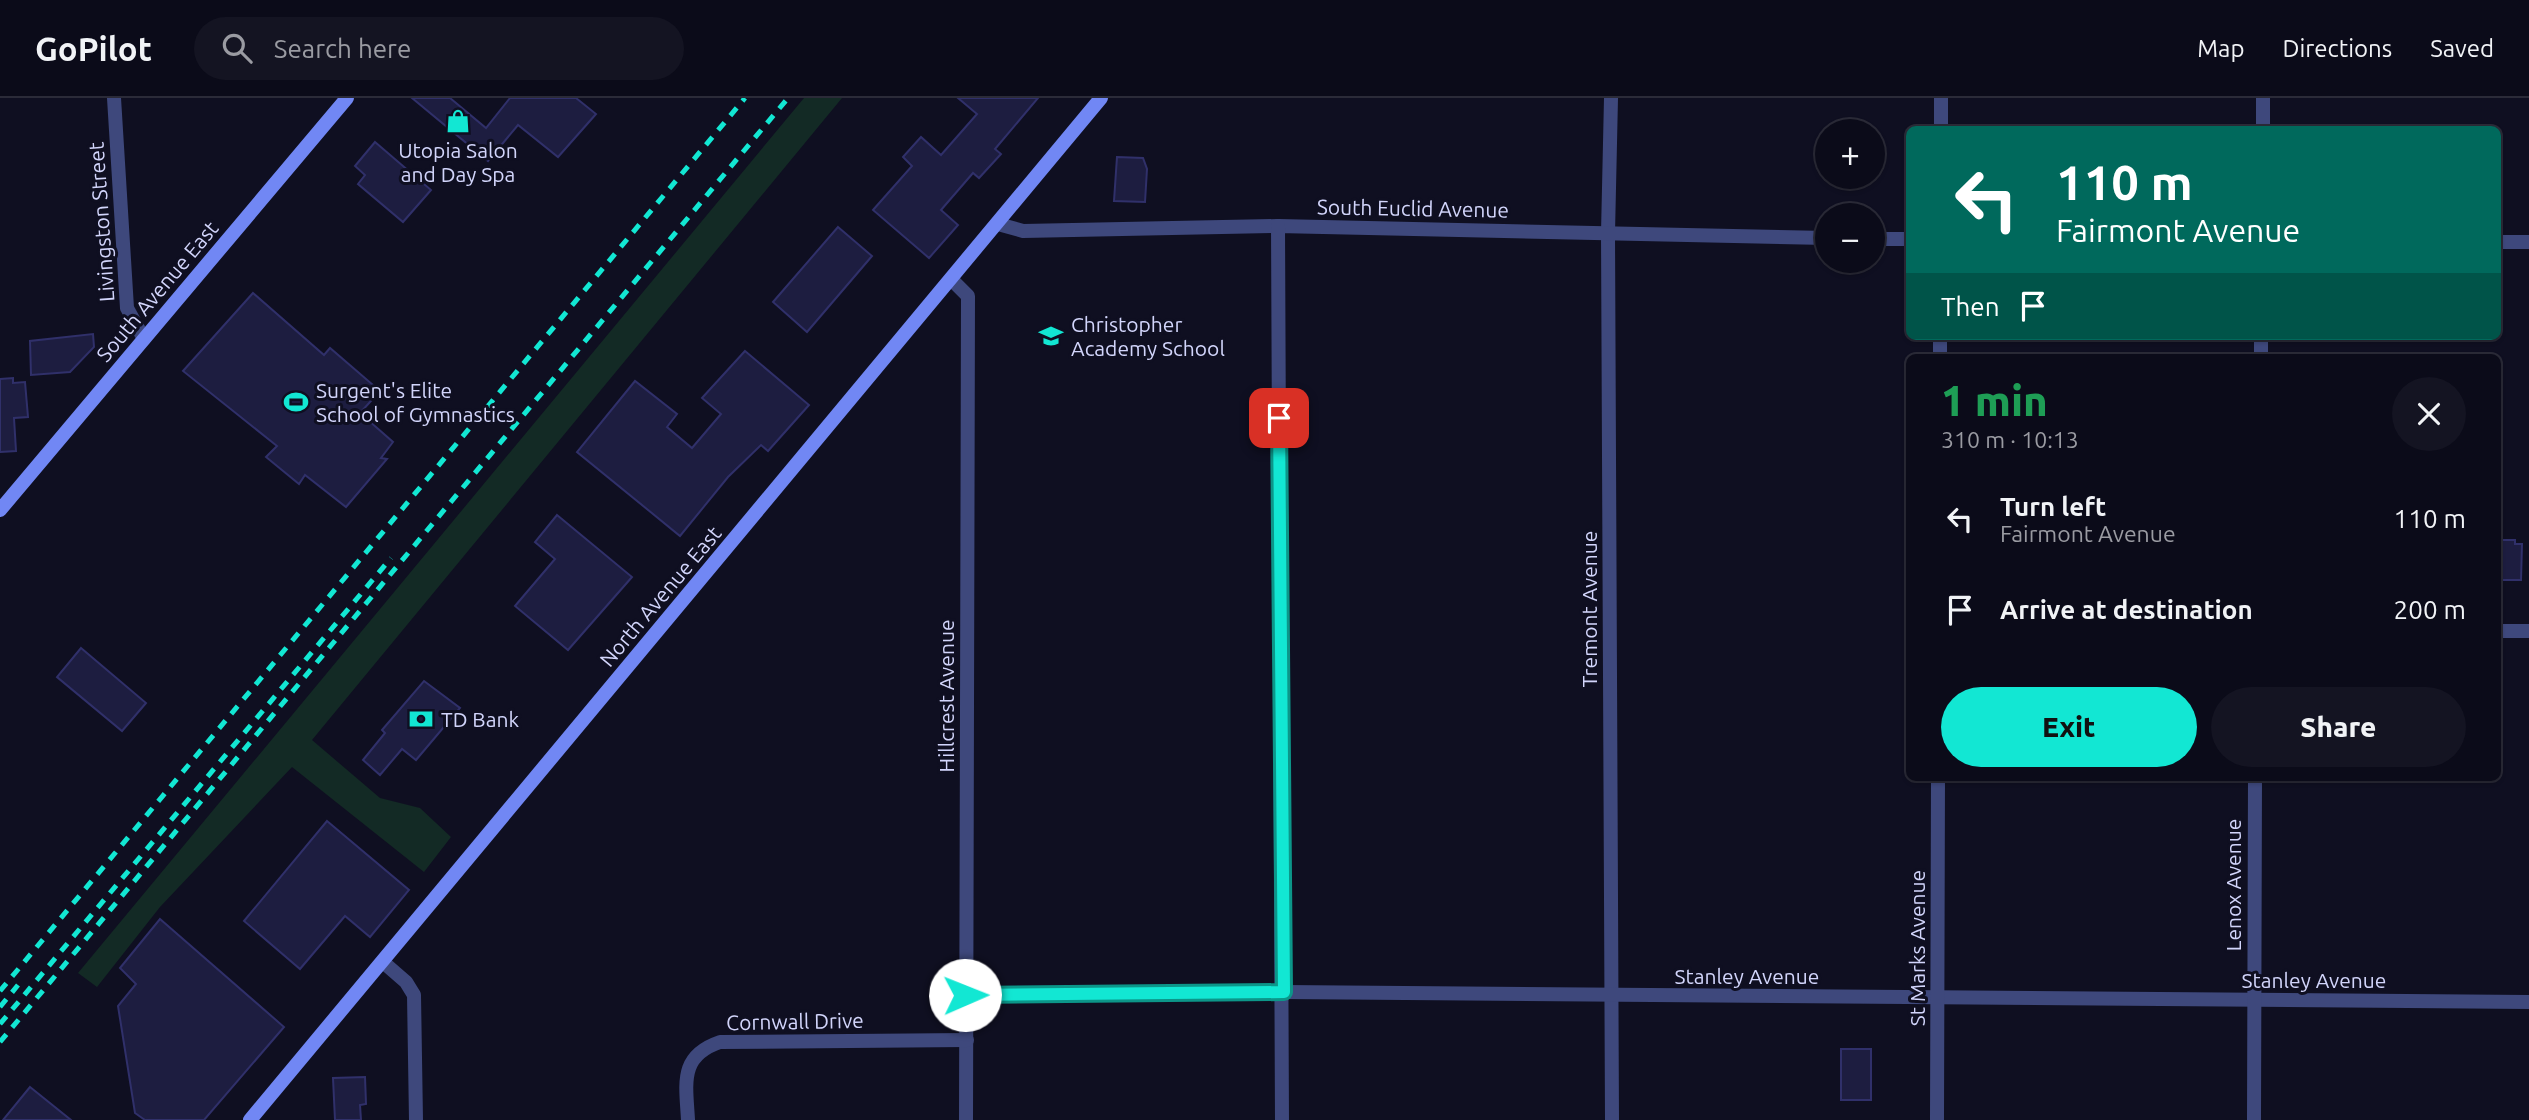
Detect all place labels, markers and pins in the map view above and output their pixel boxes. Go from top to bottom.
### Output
shop icon: Utopia Salon and Day Spa [444,107,472,135]
place label: Utopia Salon and Day Spa [398,138,518,186]
place label: Christopher Academy School [1071,312,1225,360]
school or university icon: Christopher Academy School [1037,322,1065,350]
place label: Surgent's Elite School of Gymnastics [316,378,515,426]
sports icon: Surgent's Elite School of Gymnastics [282,388,310,416]
pin [1249,388,1309,448]
bank icon: TD Bank [407,705,435,733]
place label: TD Bank [441,707,519,731]

